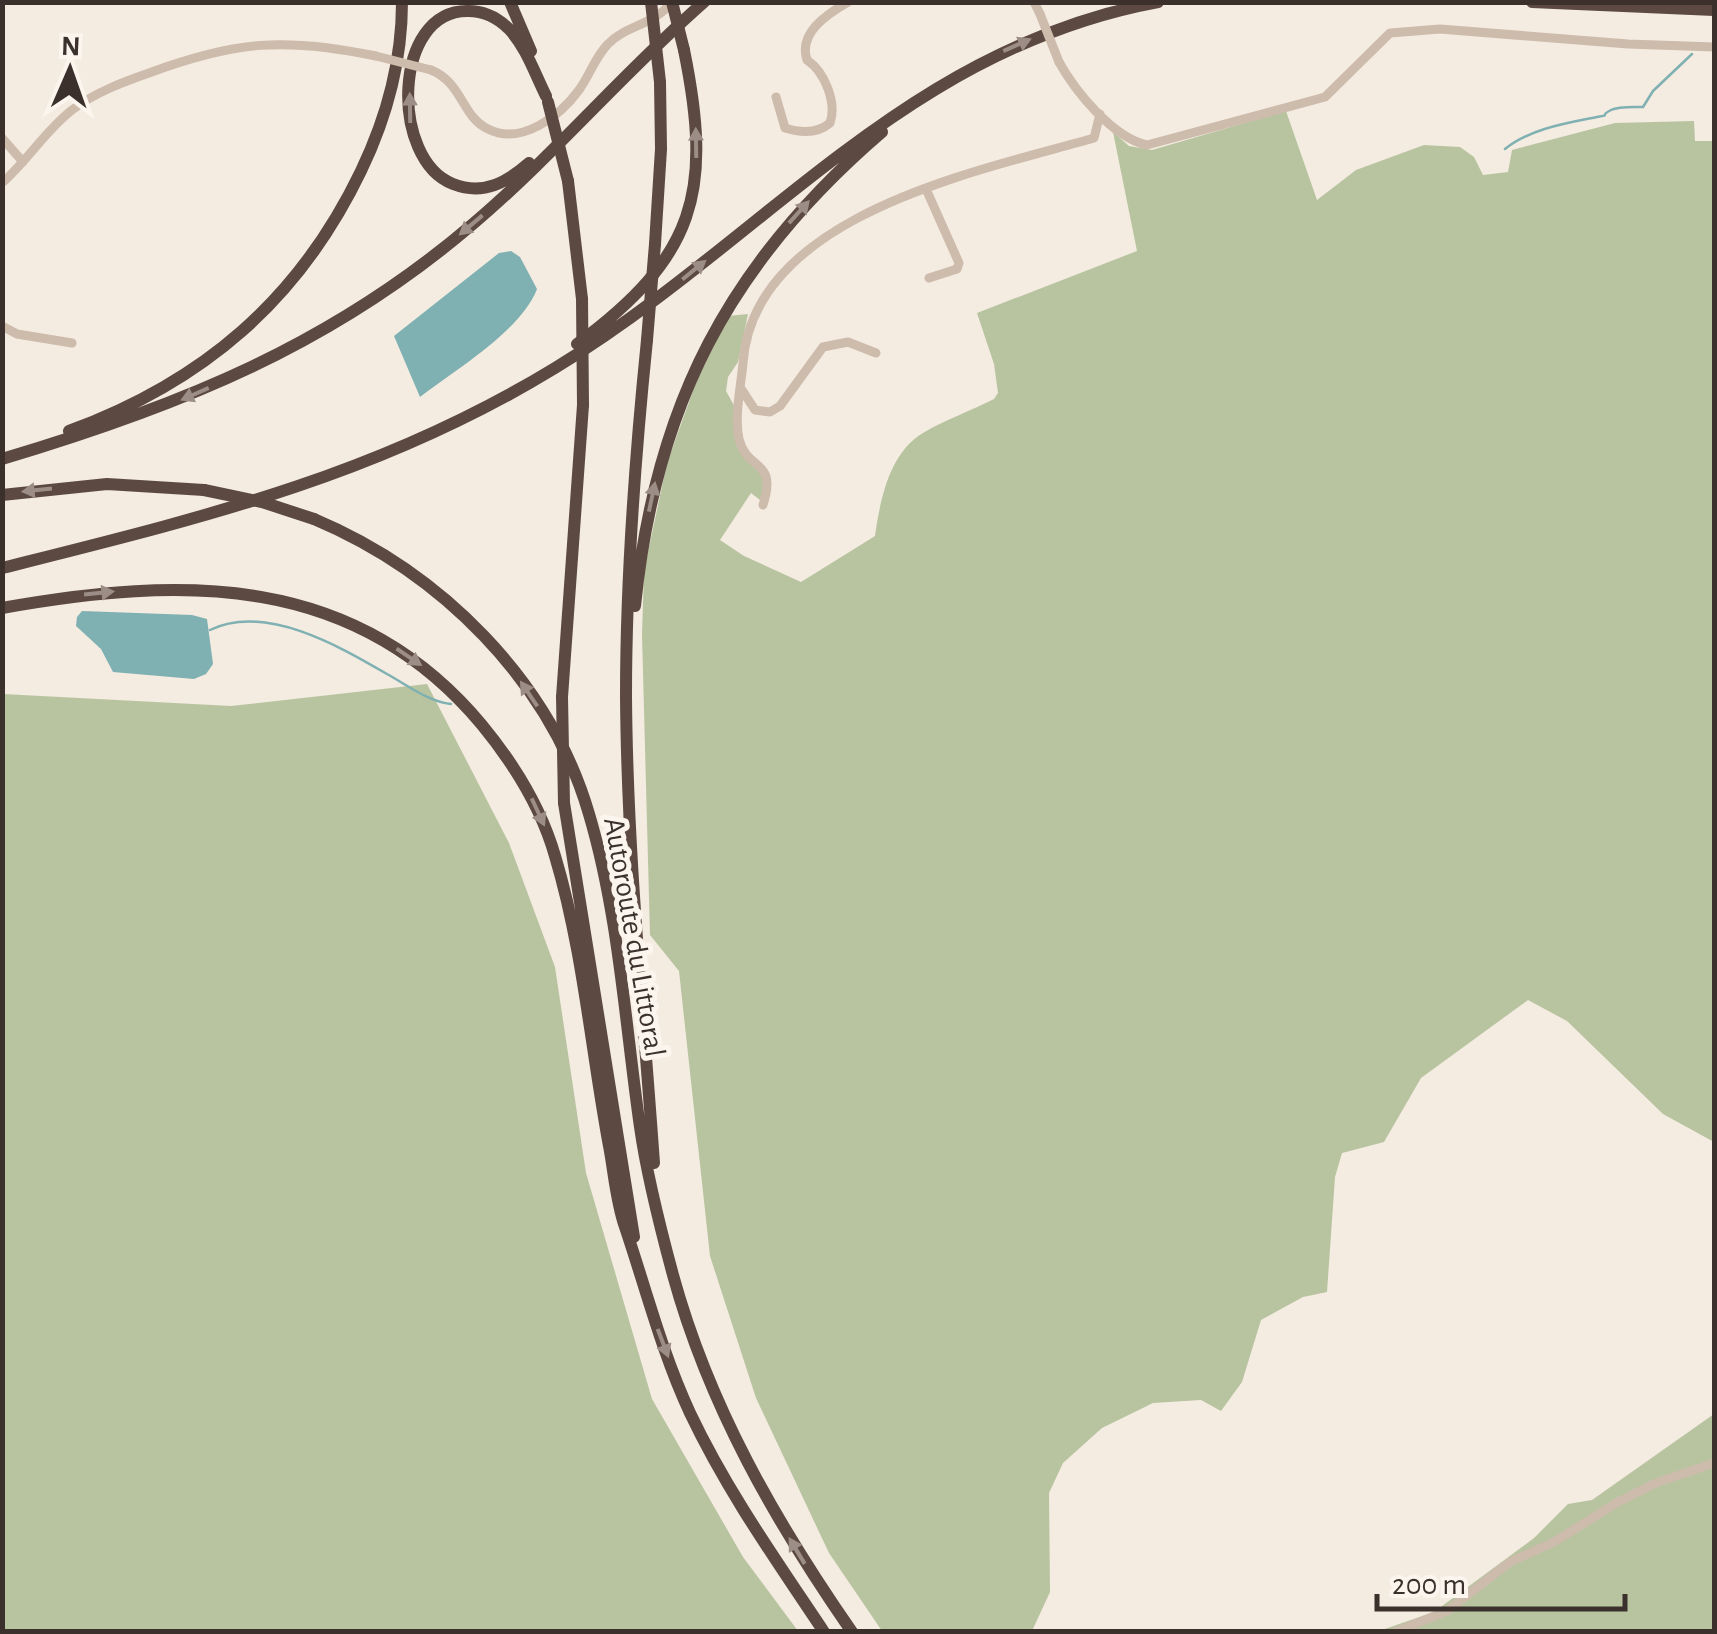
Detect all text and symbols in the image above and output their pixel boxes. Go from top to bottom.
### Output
north arrow [20,20,120,120]
text: N [61,33,81,61]
one-way arrow [1002,37,1032,53]
one-way arrow [402,92,418,124]
one-way arrow [688,127,704,159]
one-way arrow [787,200,809,225]
one-way arrow [459,214,484,235]
one-way arrow [682,260,707,281]
one-way arrow [181,386,210,402]
one-way arrow [644,481,660,512]
one-way arrow [21,482,53,498]
one-way arrow [83,585,115,601]
one-way arrow [396,648,423,666]
one-way arrow [521,680,539,708]
one-way arrow [530,798,546,827]
street label: Autoroute du Littoral [598,815,670,1059]
one-way arrow [655,1328,671,1358]
one-way arrow [789,1537,806,1565]
scale bar [1377,1549,1624,1611]
text: 200 m [1392,1570,1466,1600]

